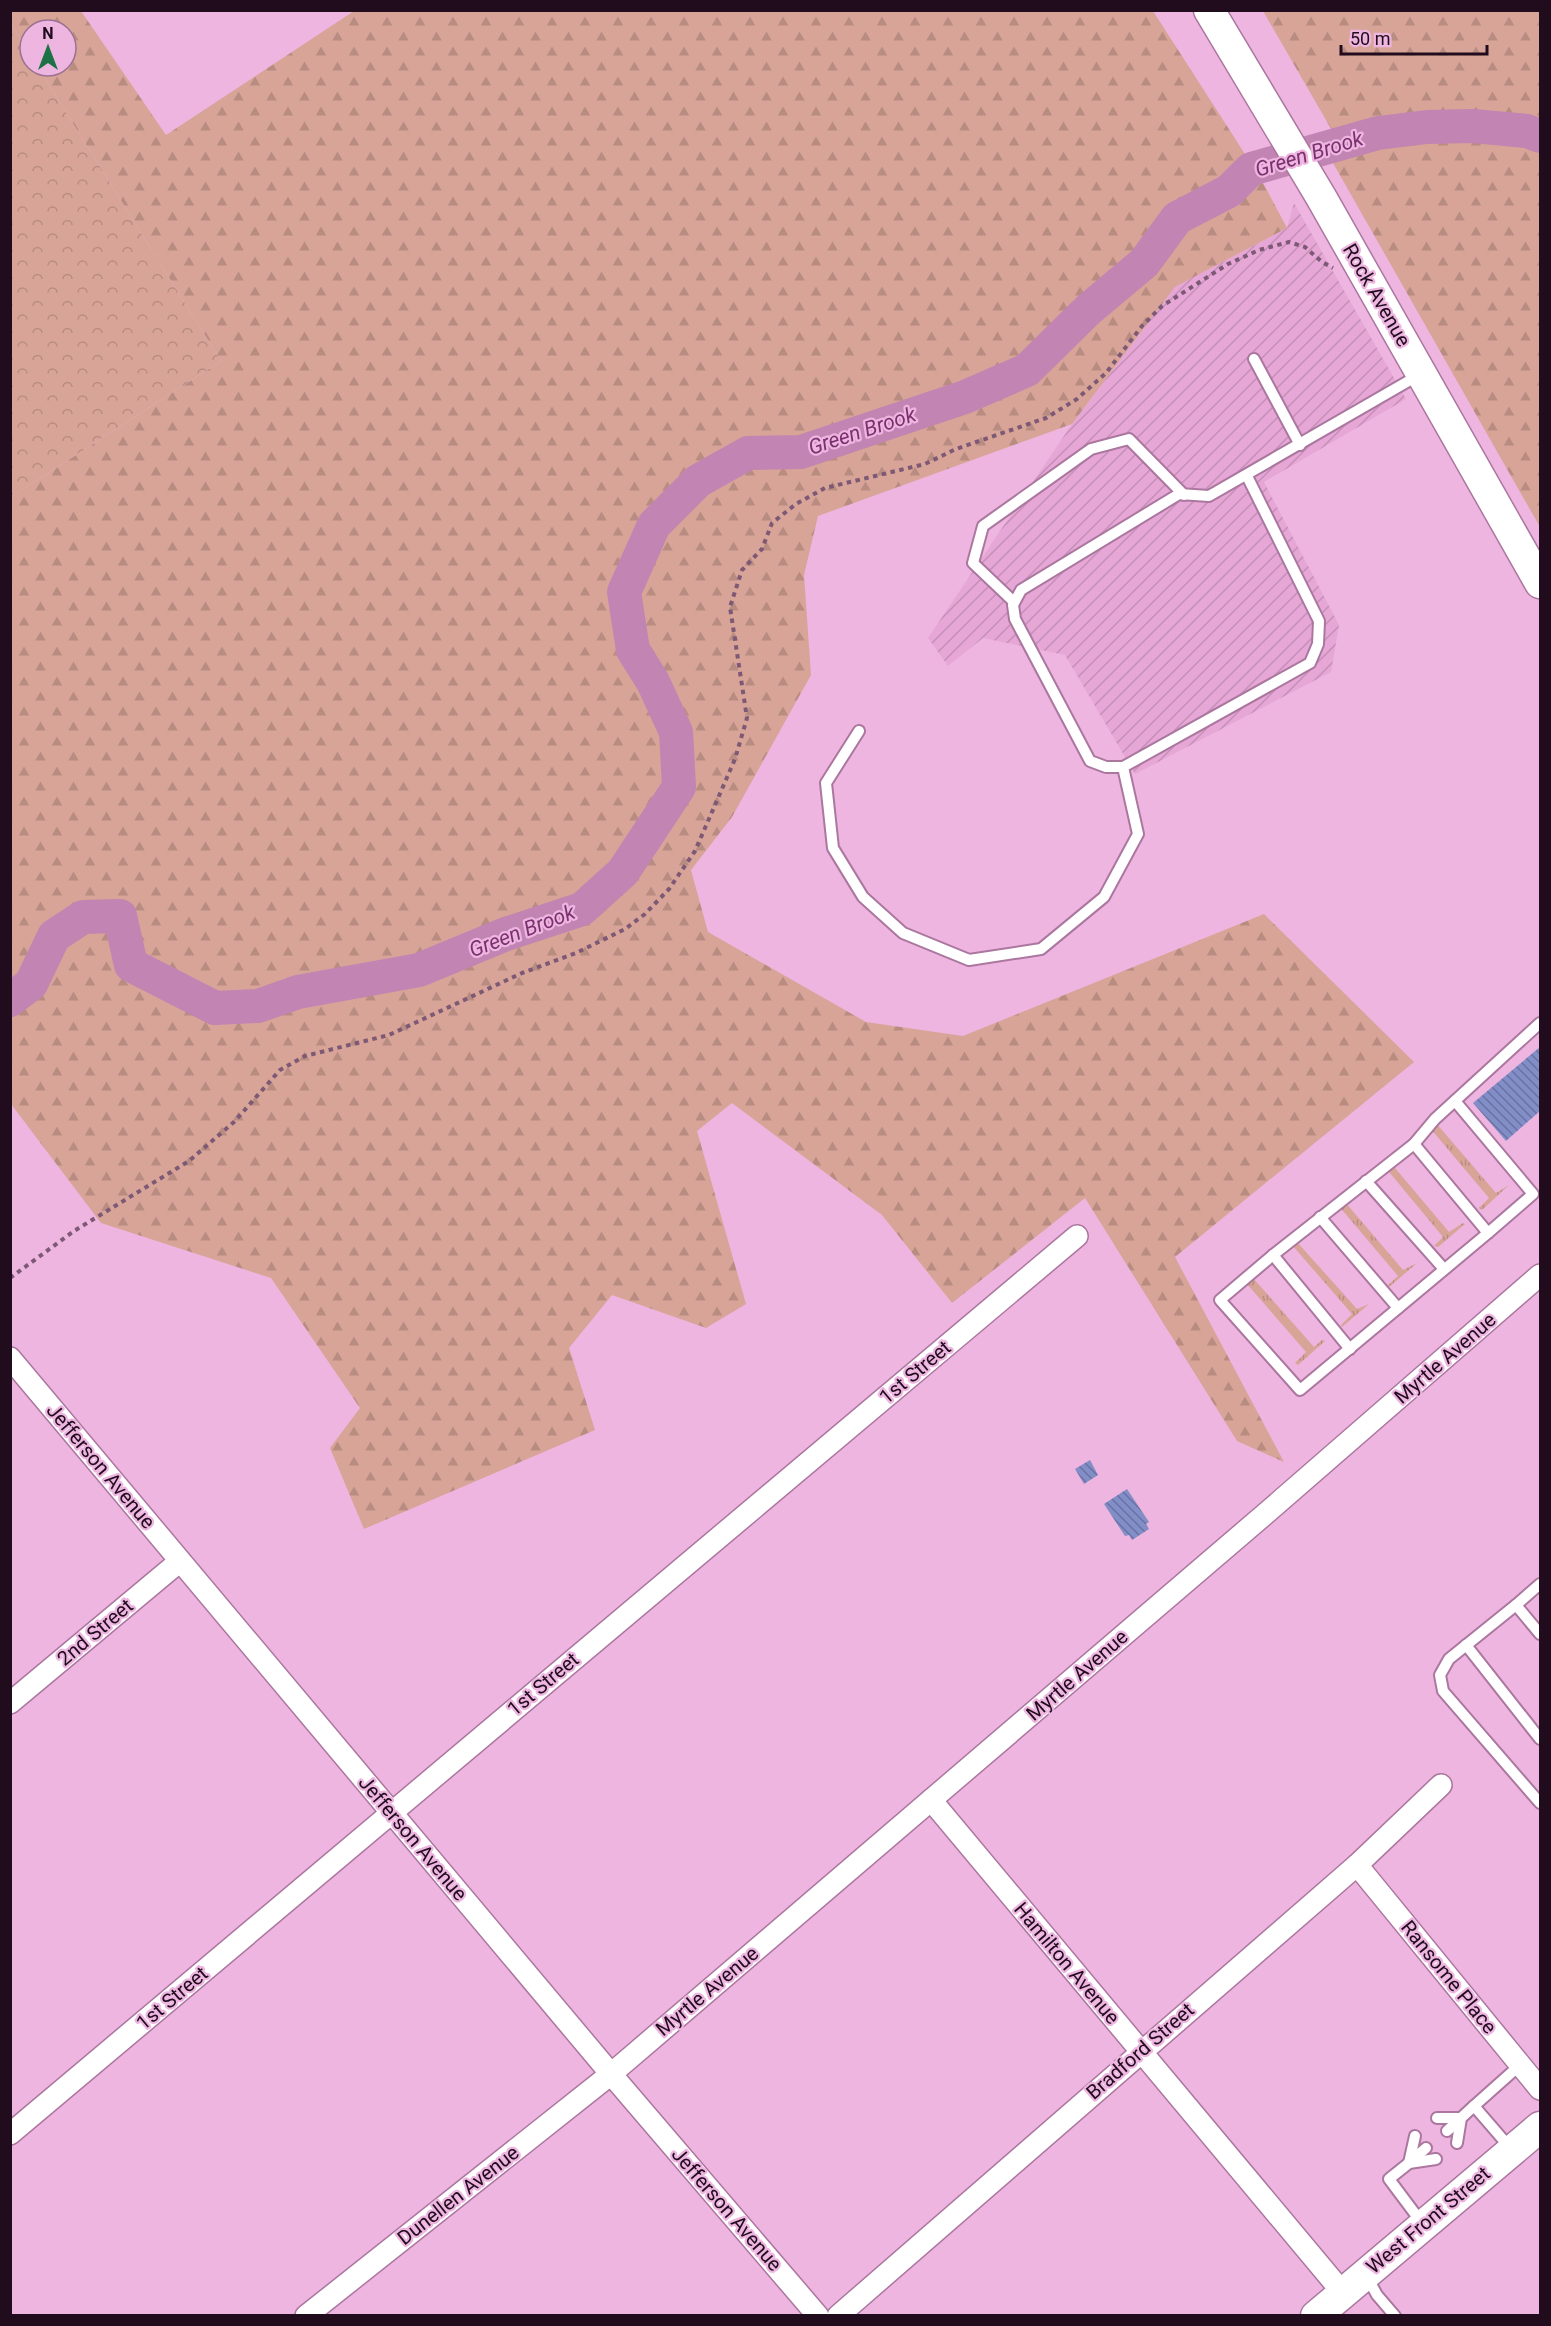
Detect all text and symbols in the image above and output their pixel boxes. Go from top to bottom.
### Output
north arrow [18,18,78,78]
scale bar [1341,18,1486,56]
text: N [42,24,54,43]
text: 50 m [1350,28,1390,49]
water label: Green Brook [1252,126,1366,182]
street label: Rock Avenue [1338,239,1416,351]
water label: Green Brook [805,402,919,460]
water label: Green Brook [466,900,579,962]
street label: Myrtle Avenue [1389,1307,1501,1409]
street label: 1st Street [874,1335,956,1409]
street label: Jefferson Avenue [42,1399,160,1533]
street label: 2nd Street [52,1593,138,1671]
street label: Myrtle Avenue [1021,1624,1133,1726]
street label: 1st Street [502,1647,584,1721]
street label: Jefferson Avenue [354,1771,472,1905]
street label: Hamilton Avenue [1009,1897,1125,2029]
street label: Ransome Place [1396,1916,1502,2038]
street label: Myrtle Avenue [651,1941,763,2041]
street label: 1st Street [131,1961,213,2035]
street label: Bradford Street [1081,1998,1199,2104]
street label: Dunellen Avenue [392,2140,524,2250]
street label: Jefferson Avenue [667,2142,787,2276]
street label: West Front Street [1361,2161,1495,2279]

